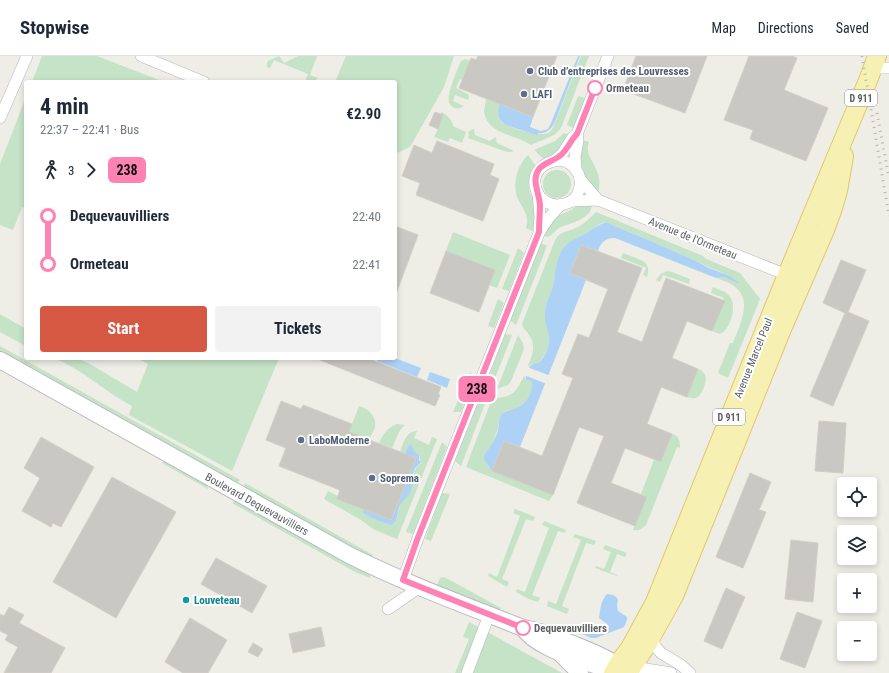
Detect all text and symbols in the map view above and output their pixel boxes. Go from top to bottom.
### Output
text: Stopwise [20,16,89,39]
text: Map [712,20,736,36]
text: Directions [758,20,814,36]
text: Saved [836,20,869,36]
place label: Club d’entreprises des Louvresses [538,65,689,78]
marker: Club d’entreprises des Louvresses [525,66,535,76]
marker: Ormeteau [587,80,603,96]
place label: Ormeteau [606,82,649,95]
place label: LAFI [532,88,552,101]
marker: LAFI [519,89,529,99]
road number: D 911 [845,90,877,106]
text: 4 min [40,94,89,119]
text: €2.90 [346,105,381,123]
text: 22:37 – 22:41 · Bus [40,122,139,137]
icon: walk [40,159,62,181]
icon: forward [80,159,102,181]
text: 238 [116,162,138,178]
text: 3 [68,163,74,178]
text: Dequevauvilliers [70,207,169,225]
text: 22:40 [352,209,381,224]
street label: Avenue de l'Ormeteau [647,215,739,262]
text: Ormeteau [70,255,129,273]
text: 22:41 [352,257,381,272]
button: Start [40,306,207,352]
button: Tickets [215,306,381,352]
street label: Avenue Marcel Paul [731,316,775,400]
line badge: 238 [454,376,500,402]
text: 238 [466,381,488,397]
road number: D 911 [713,409,745,425]
place label: LaboModerne [309,434,369,447]
marker: LaboModerne [296,435,306,445]
street label: Boulevard Dequevauvilliers [203,471,311,538]
place label: Soprema [380,472,419,485]
marker: Soprema [367,473,377,483]
map controls [837,477,877,661]
button: locate [837,477,877,517]
button: layers [837,525,877,565]
button: + [837,573,877,613]
place label: Louveteau [194,594,240,607]
marker: Louveteau [181,595,191,605]
marker: Dequevauvilliers [515,620,531,636]
button: − [837,621,877,661]
place label: Dequevauvilliers [534,622,607,635]

